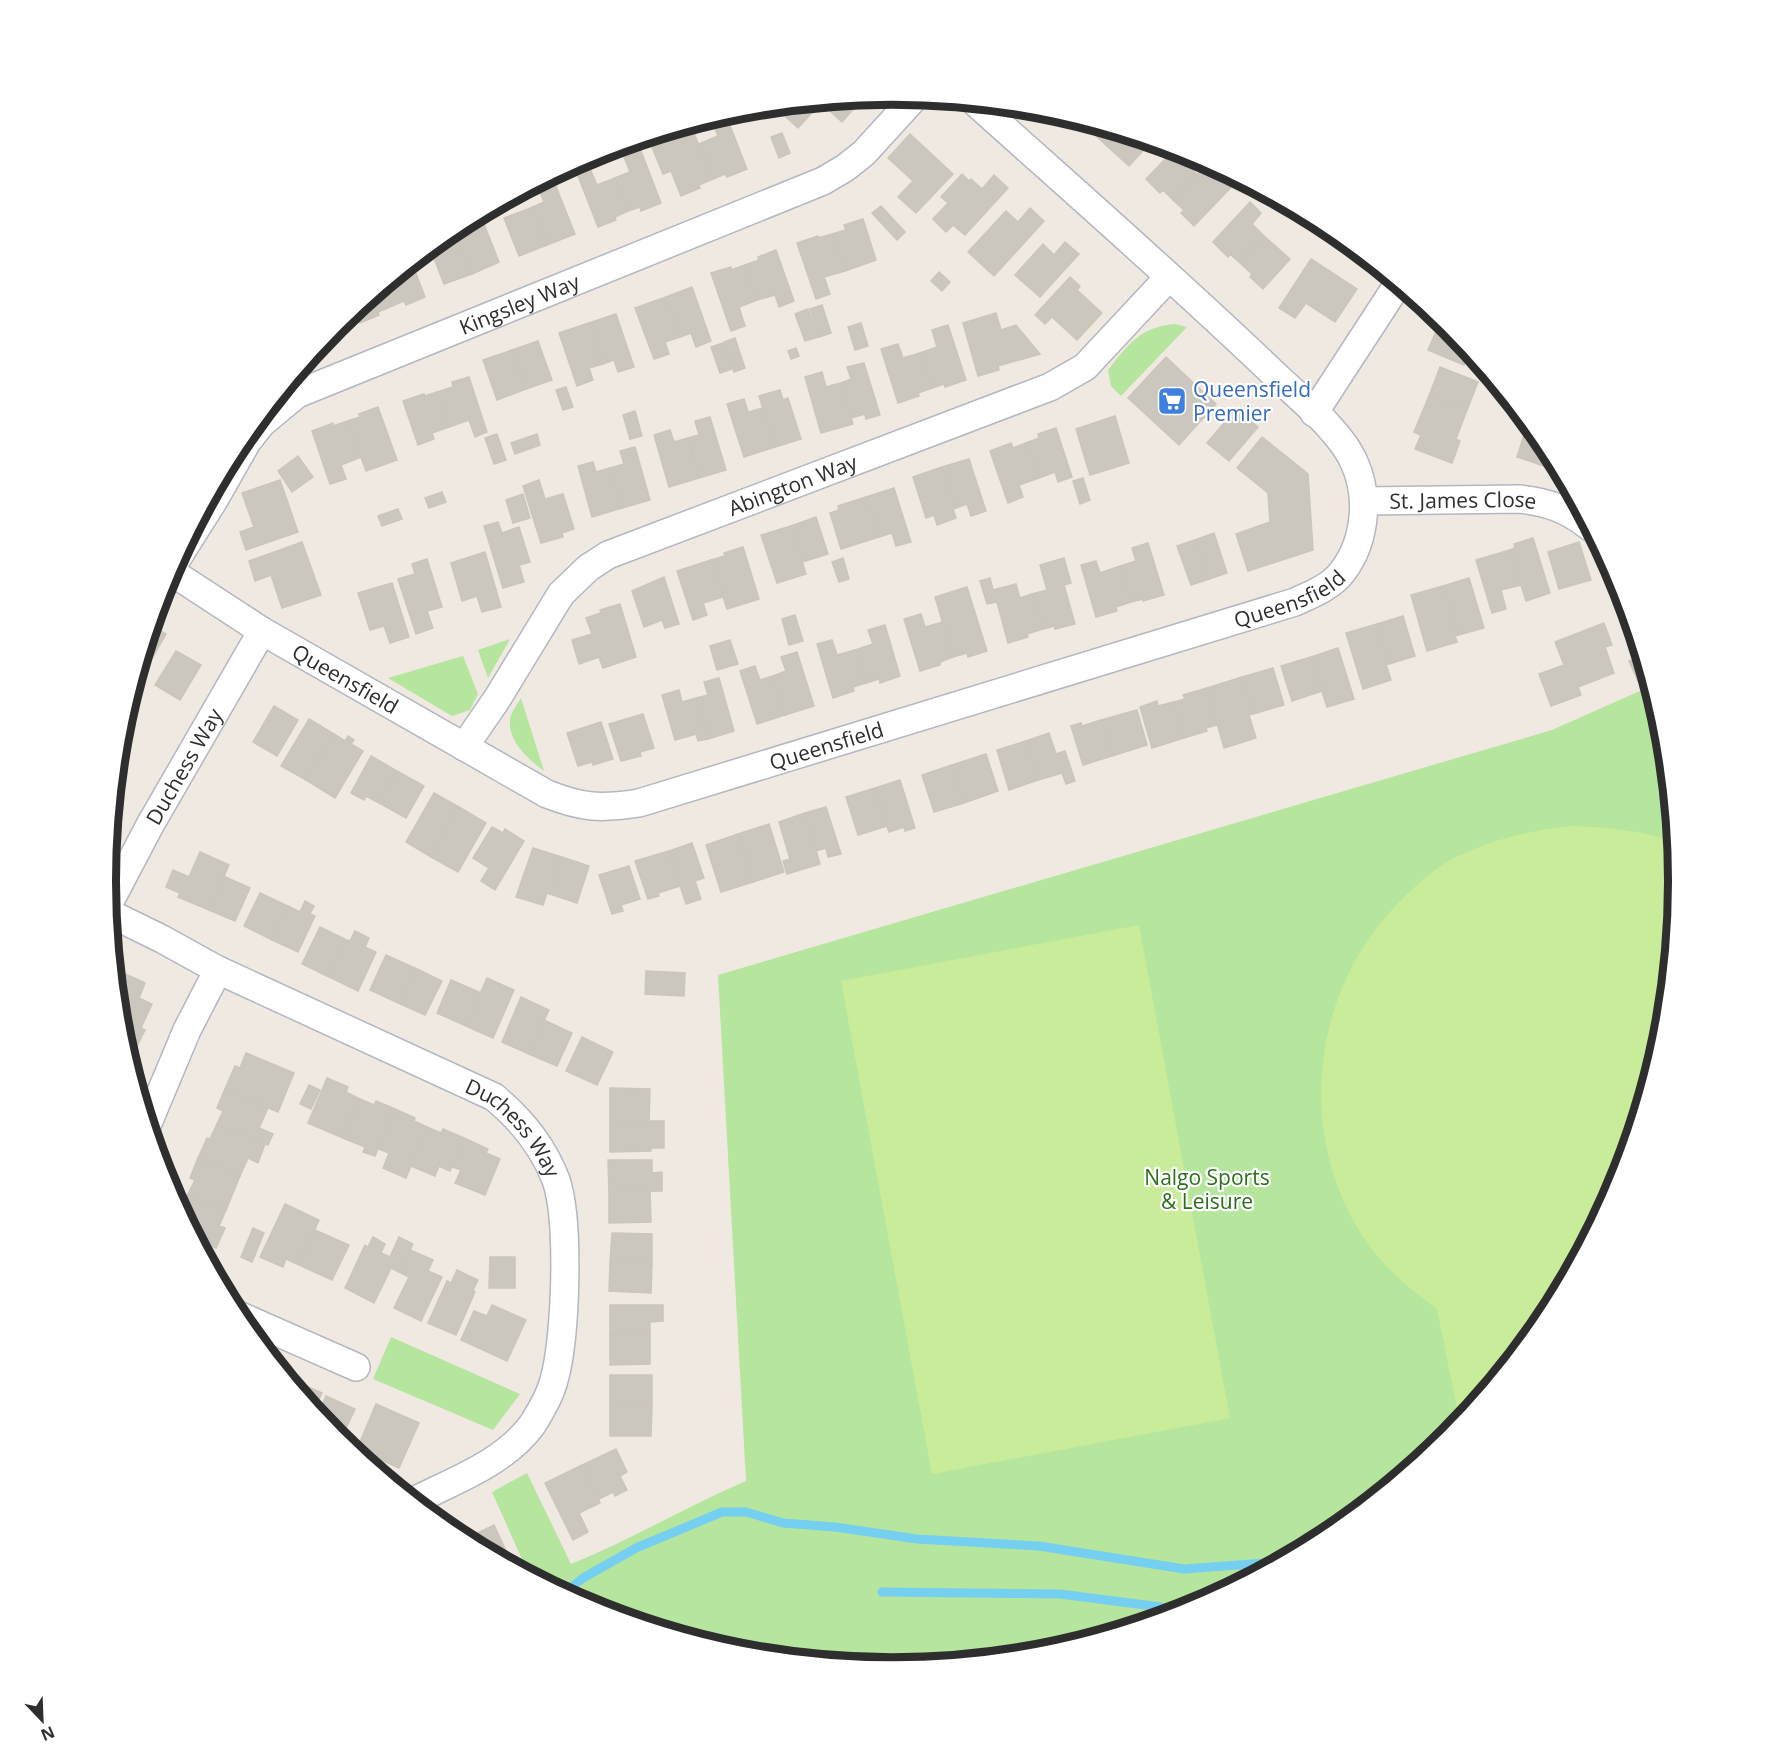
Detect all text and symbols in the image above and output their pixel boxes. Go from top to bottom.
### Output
street label: Kingsley Way [455,267,584,341]
place label: Queensfield Premier [1193,375,1311,427]
supermarket icon: Queensfield Premier [1156,385,1188,417]
street label: Abington Way [724,447,861,522]
street label: St. James Close [1389,485,1539,515]
street label: Queensfield [1230,564,1351,634]
street label: Queensfield [287,637,404,720]
street label: Duchess Way [139,703,229,830]
street label: Queensfield [766,715,887,776]
street label: Duchess Way [461,1072,567,1182]
park label: Nalgo Sports & Leisure [1144,1163,1270,1215]
north arrow [12,1690,72,1750]
text: N [38,1721,58,1746]

